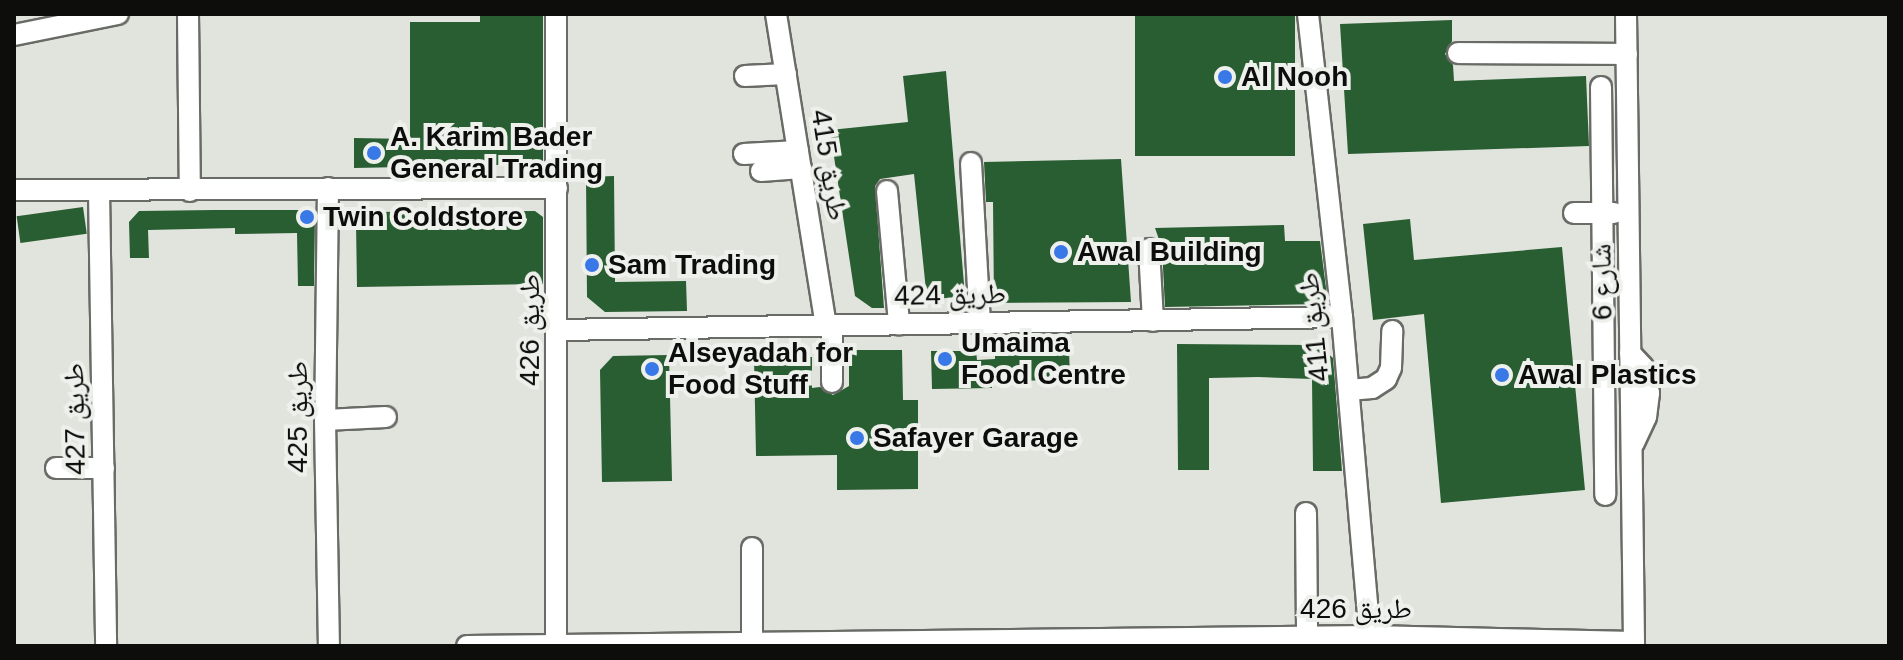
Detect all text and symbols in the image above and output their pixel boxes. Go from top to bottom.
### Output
place label: Al Nooh [1241,60,1348,94]
marker: Al Nooh [1216,68,1234,86]
street label: طريق 415 [804,107,854,223]
place label: A. Karim Bader General Trading [390,120,603,186]
marker: A. Karim Bader General Trading [365,144,383,162]
place label: Twin Coldstore [323,200,523,234]
marker: Twin Coldstore [298,208,316,226]
place label: Awal Building [1077,235,1262,269]
marker: Awal Building [1052,243,1070,261]
street label: شارع 6 [1585,243,1619,321]
place label: Sam Trading [608,248,776,282]
marker: Sam Trading [583,256,601,274]
street label: طريق 411 [1292,271,1336,383]
street label: طريق 426 [513,274,547,386]
street label: طريق 424 [894,277,1006,313]
place label: Umaima Food Centre [961,326,1126,392]
place label: Alseyadah for Food Stuff [668,336,853,402]
marker: Umaima Food Centre [936,350,954,368]
place label: Awal Plastics [1518,358,1696,392]
marker: Alseyadah for Food Stuff [643,360,661,378]
street label: طريق 425 [281,361,315,473]
street label: طريق 427 [57,363,93,475]
marker: Awal Plastics [1493,366,1511,384]
place label: Safayer Garage [873,421,1078,455]
marker: Safayer Garage [848,429,866,447]
street label: طريق 426 [1300,592,1412,626]

